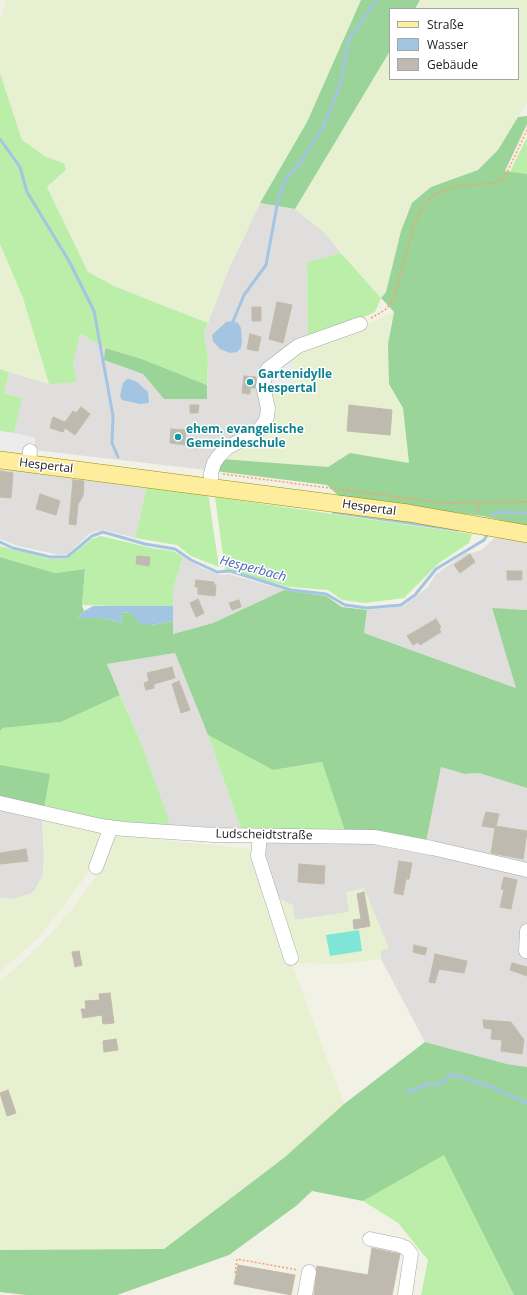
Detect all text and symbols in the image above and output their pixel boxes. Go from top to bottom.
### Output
legend [389,8,519,80]
text: Straße [427,16,464,33]
text: Wasser [427,36,468,53]
text: Gebäude [427,56,478,73]
place label: Gartenidylle Hespertal [258,368,332,396]
marker: Gartenidylle Hespertal [245,377,255,387]
place label: ehem. evangelische Gemeindeschule [186,423,304,451]
marker: ehem. evangelische Gemeindeschule [173,432,183,442]
street label: Hespertal [18,456,74,476]
street label: Hespertal [341,497,397,519]
water label: Hesperbach [218,553,288,585]
street label: Ludscheidtstraße [215,827,313,843]

